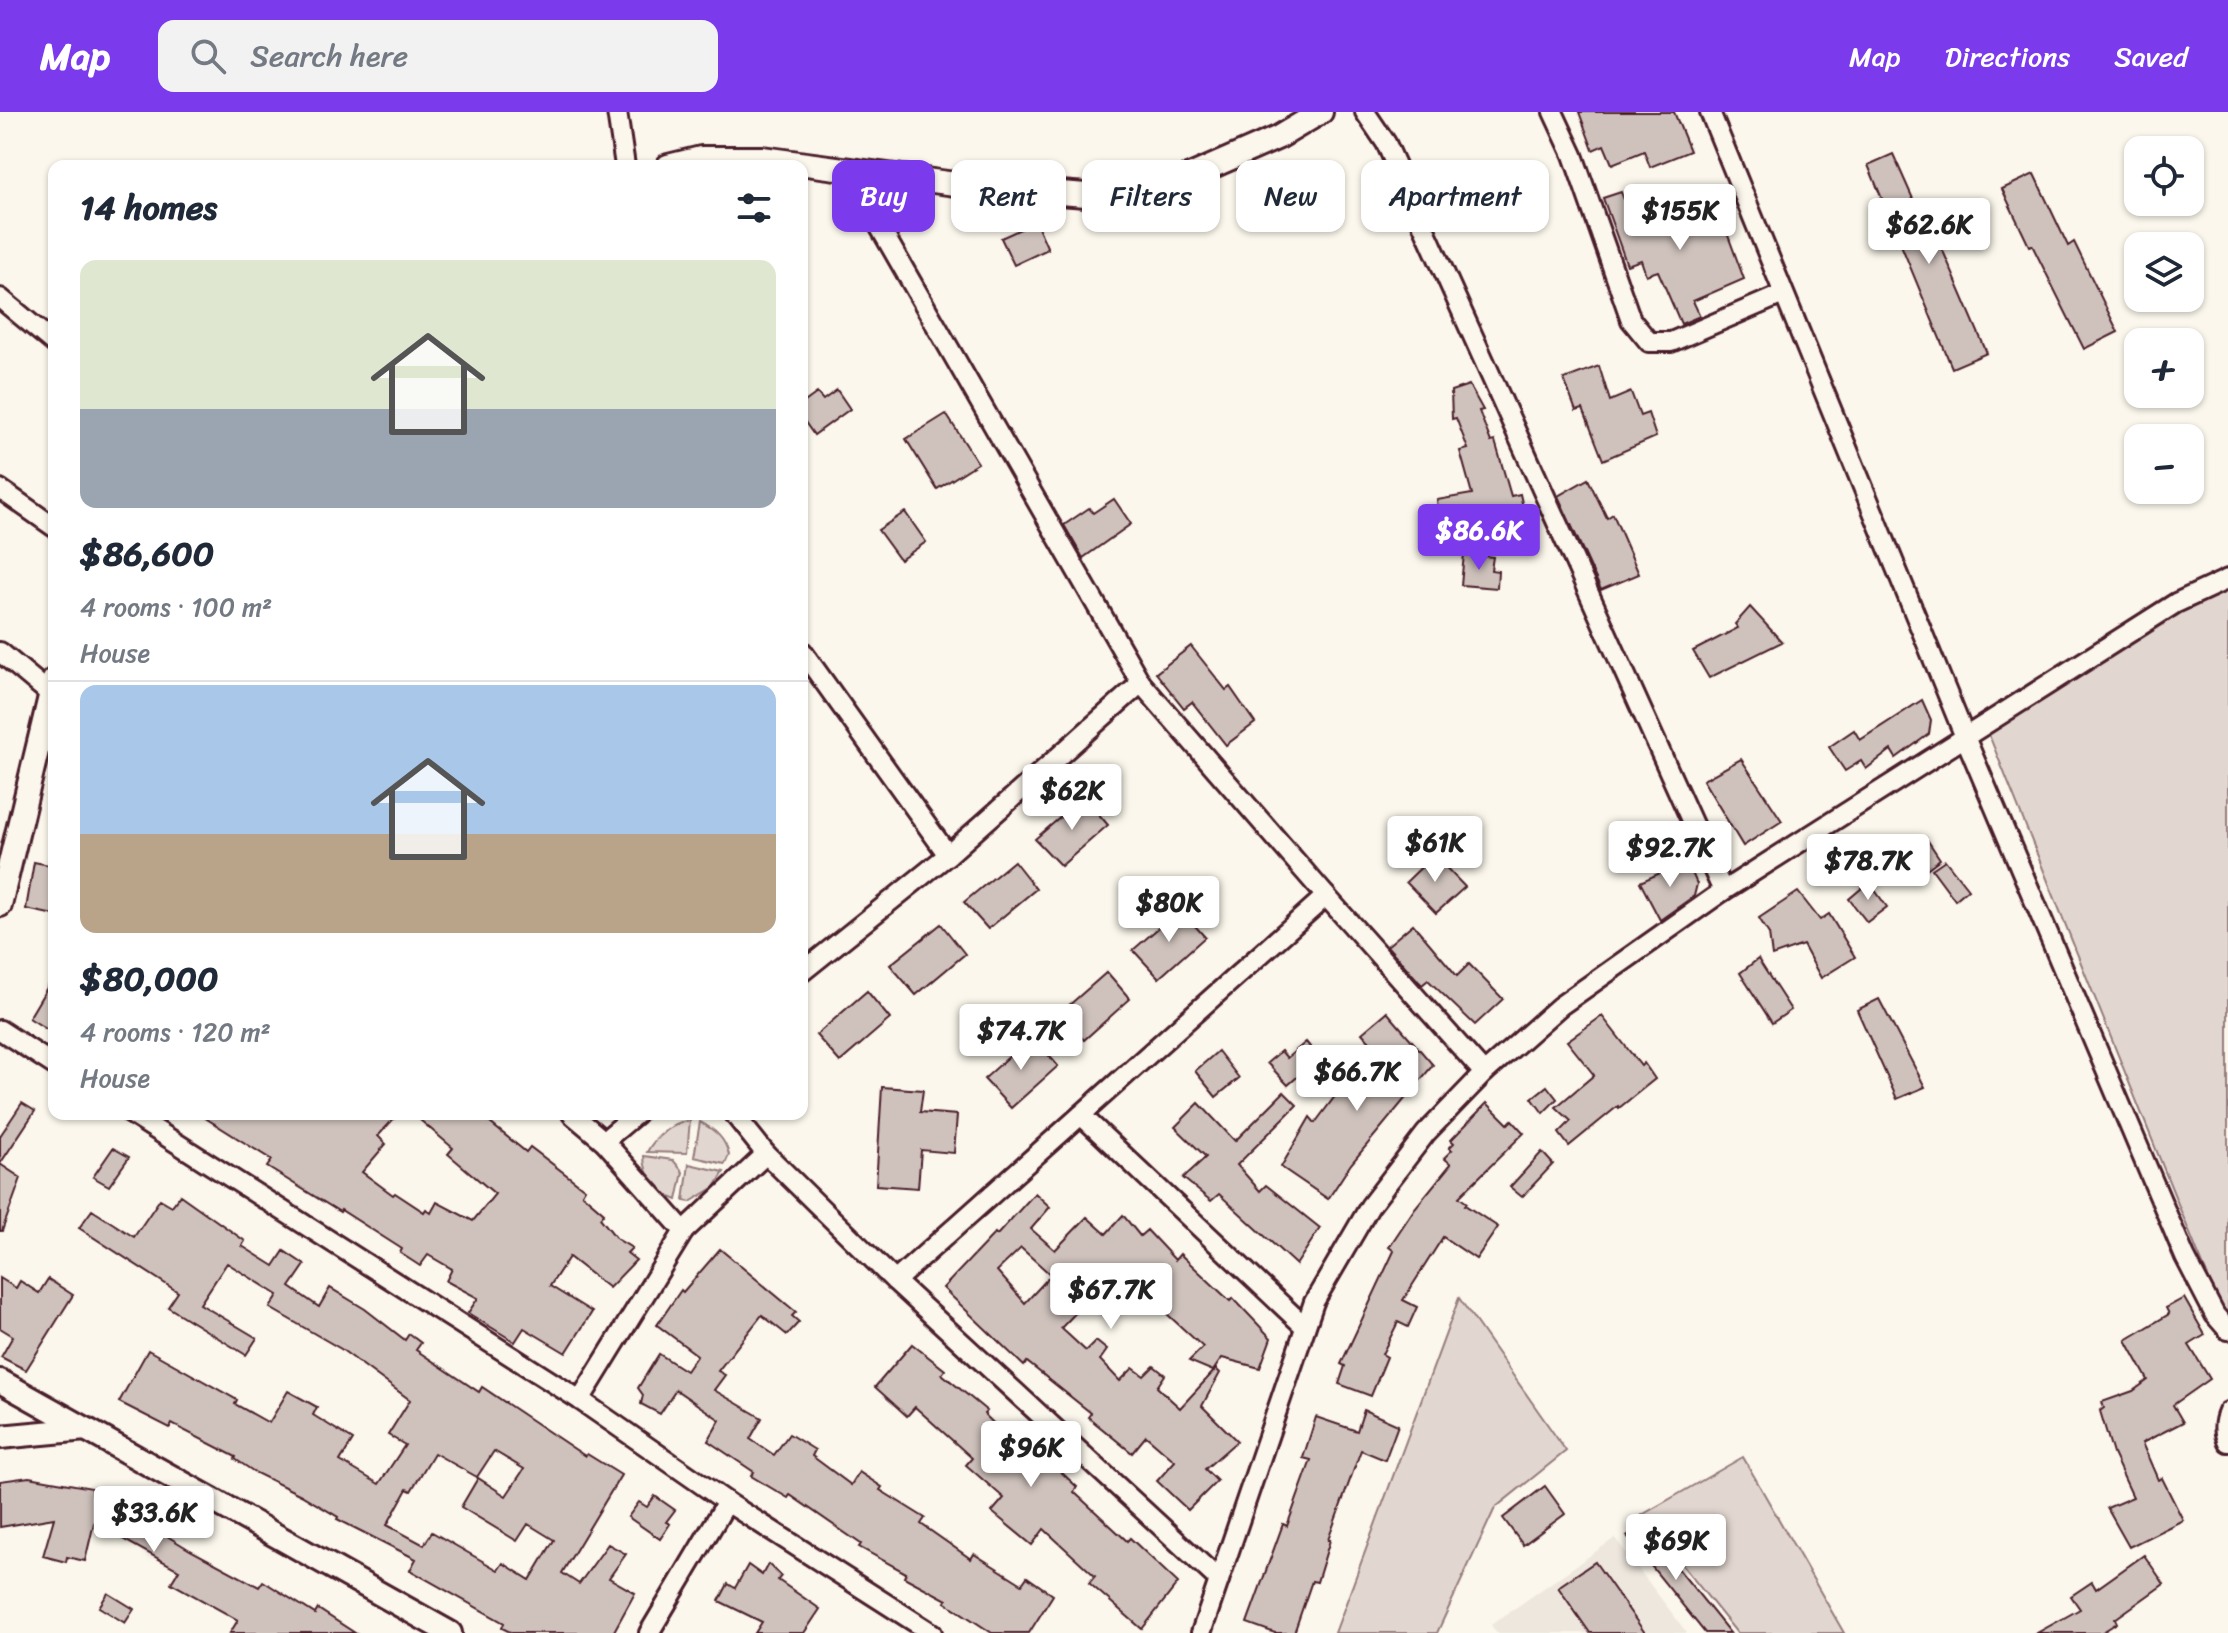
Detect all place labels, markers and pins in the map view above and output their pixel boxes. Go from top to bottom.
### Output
pin: $155K [1624,184,1736,252]
pin: $62.6K [1864,198,1994,266]
pin: $86.6K [1414,504,1544,572]
pin: $62K [1025,764,1119,832]
pin: $61K [1388,816,1482,884]
pin: $92.7K [1605,821,1735,889]
pin: $78.7K [1803,834,1933,902]
pin: $80K [1122,876,1216,944]
pin: $74.7K [956,1004,1086,1072]
pin: $66.7K [1292,1045,1422,1113]
pin: $67.7K [1046,1263,1176,1331]
pin: $96K [984,1421,1078,1489]
pin: $33.6K [89,1486,219,1554]
pin: $69K [1629,1514,1723,1582]

